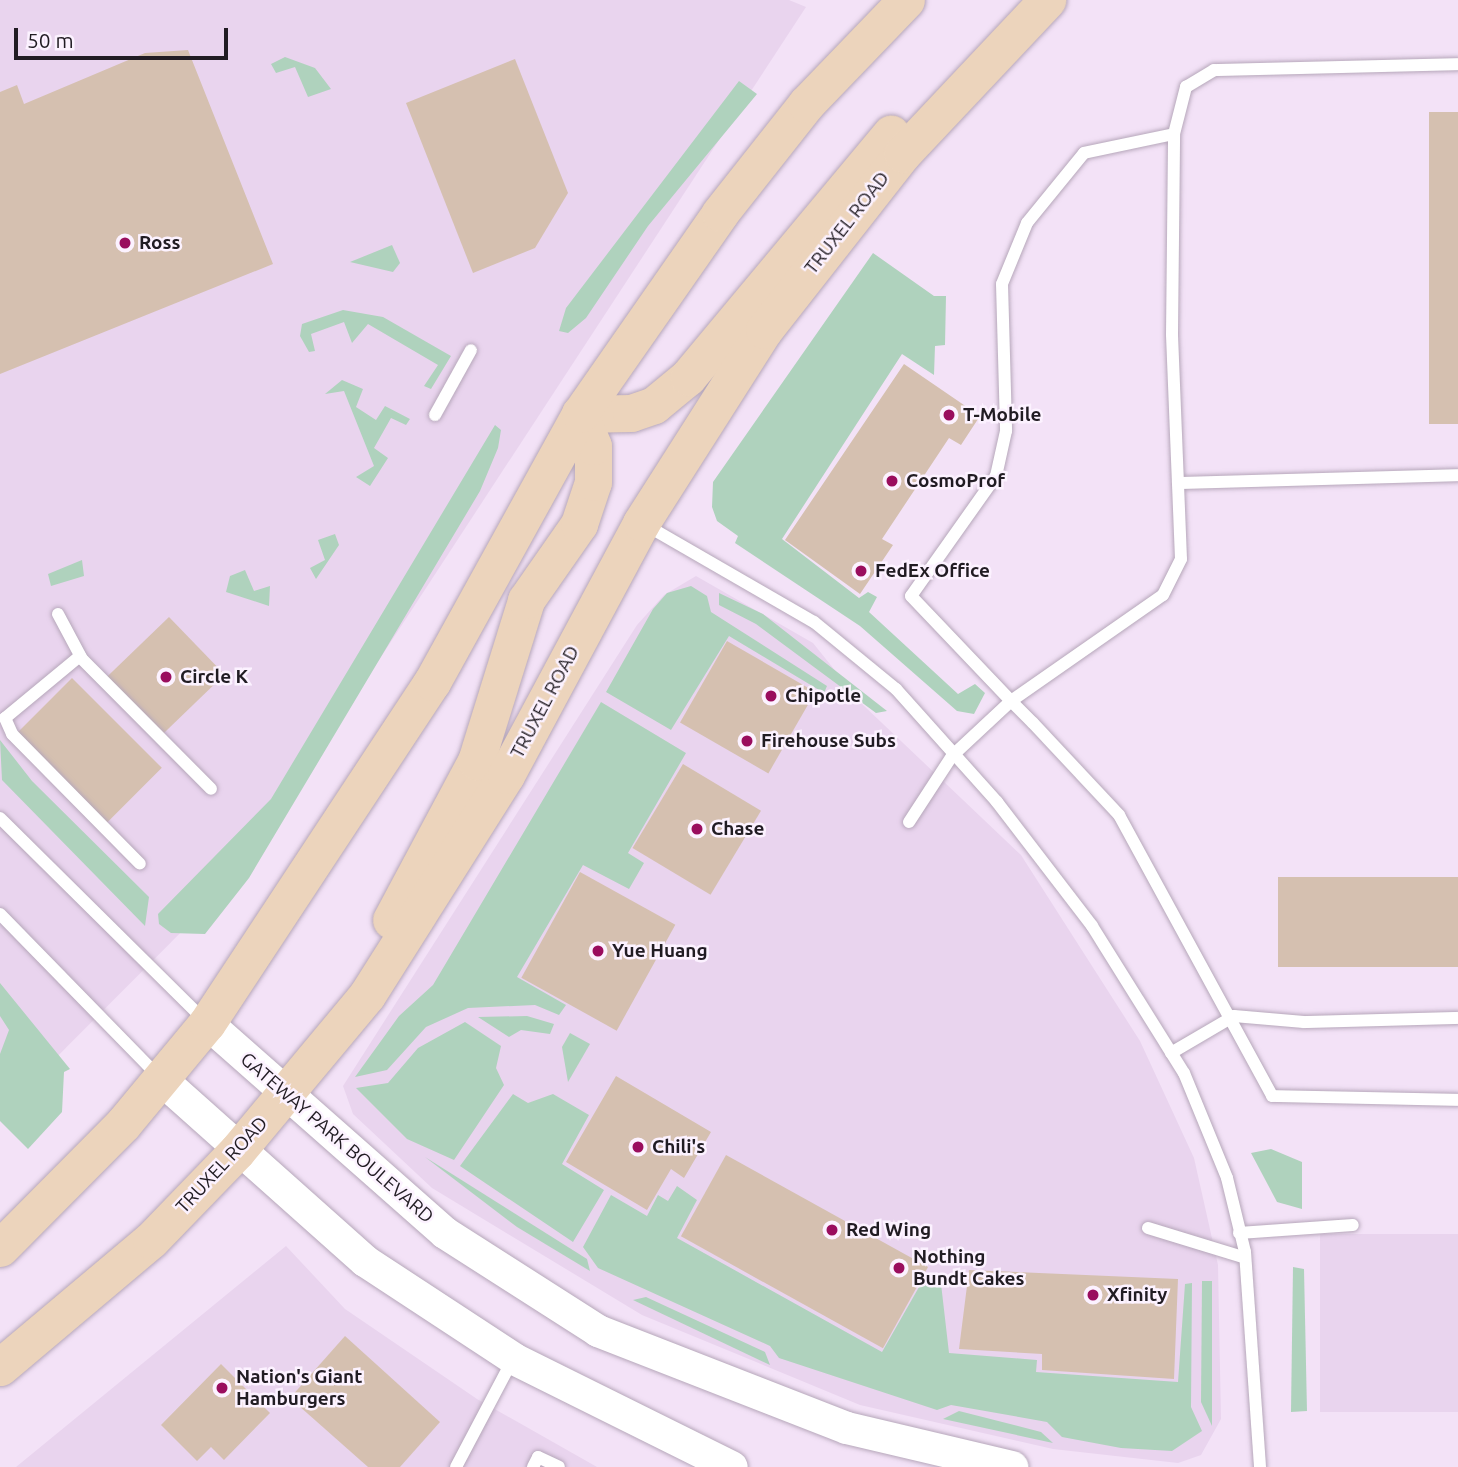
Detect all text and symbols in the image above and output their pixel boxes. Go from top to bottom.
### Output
scale bar [18,14,231,58]
text: 50 m [27,28,74,52]
street label: TRUXEL ROAD [800,167,894,279]
place label: Ross [139,232,180,254]
marker: Ross [117,235,133,251]
place label: T-Mobile [963,404,1041,426]
marker: T-Mobile [941,407,957,423]
place label: CosmoProf [906,470,1005,492]
marker: CosmoProf [884,473,900,489]
place label: FedEx Office [875,560,990,582]
marker: FedEx Office [853,563,869,579]
street label: TRUXEL ROAD [506,642,584,762]
place label: Circle K [180,666,248,688]
marker: Circle K [158,669,174,685]
place label: Chipotle [785,685,861,707]
marker: Chipotle [763,688,779,704]
place label: Firehouse Subs [761,730,896,752]
marker: Firehouse Subs [739,733,755,749]
place label: Chase [711,818,764,840]
marker: Chase [689,821,705,837]
place label: Yue Huang [612,940,708,962]
marker: Yue Huang [590,943,606,959]
street label: GATEWAY PARK BOULEVARD [236,1048,438,1228]
street label: TRUXEL ROAD [171,1112,273,1218]
place label: Chili's [652,1136,705,1158]
marker: Chili's [630,1139,646,1155]
place label: Red Wing [846,1219,931,1241]
marker: Red Wing [824,1222,840,1238]
place label: Nothing Bundt Cakes [913,1246,1024,1290]
marker: Nothing Bundt Cakes [891,1260,907,1276]
place label: Xfinity [1107,1284,1167,1306]
marker: Xfinity [1085,1287,1101,1303]
place label: Nation's Giant Hamburgers [236,1366,362,1410]
marker: Nation's Giant Hamburgers [214,1380,230,1396]

